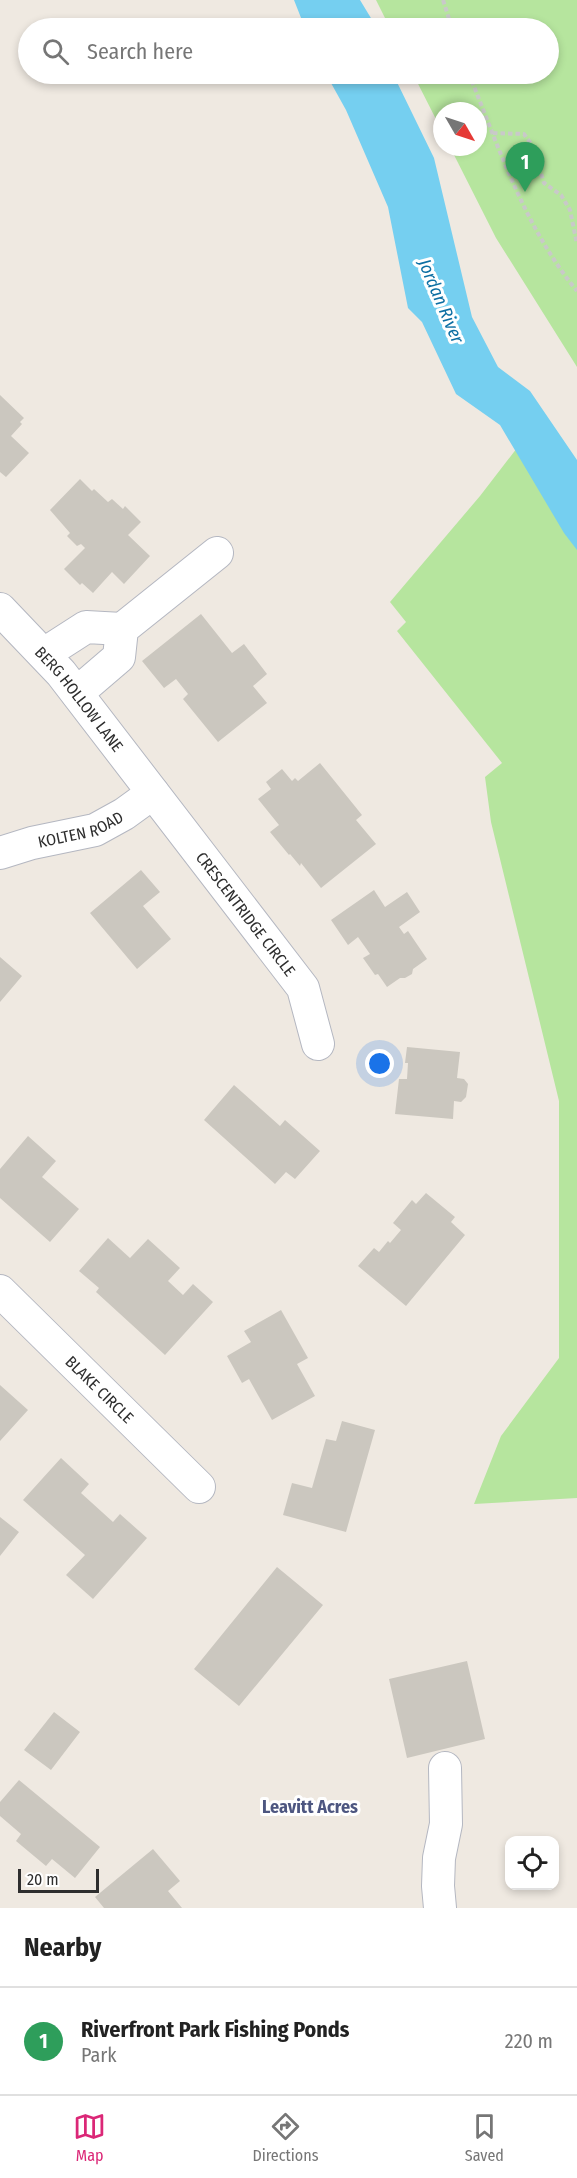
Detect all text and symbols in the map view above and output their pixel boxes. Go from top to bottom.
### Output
search box [18,18,559,84]
icon: search [39,35,72,68]
text: Search here [87,38,193,65]
north arrow [433,102,487,156]
pin: 1 [506,142,544,192]
water label: Jordan River [413,255,469,347]
street label: BERG HOLLOW LANE [31,642,127,755]
street label: KOLTEN ROAD [36,807,126,851]
street label: CRESCENTRIDGE CIRCLE [192,848,300,980]
your location [365,1049,394,1078]
street label: BLAKE CIRCLE [62,1352,138,1427]
district label: Leavitt Acres [262,1796,358,1818]
map controls [505,1836,559,1890]
button: locate [505,1836,559,1890]
scale bar [18,1866,99,1894]
text: 20 m [27,1870,58,1889]
text: Nearby [24,1932,101,1963]
text: Riverfront Park Fishing Ponds [81,2016,349,2043]
text: 1 [39,2029,48,2053]
text: 220 m [505,2029,553,2053]
text: Park [81,2043,117,2067]
tab: Map [73,2110,106,2165]
tab: Directions [252,2110,319,2165]
tab: Saved [465,2110,504,2165]

